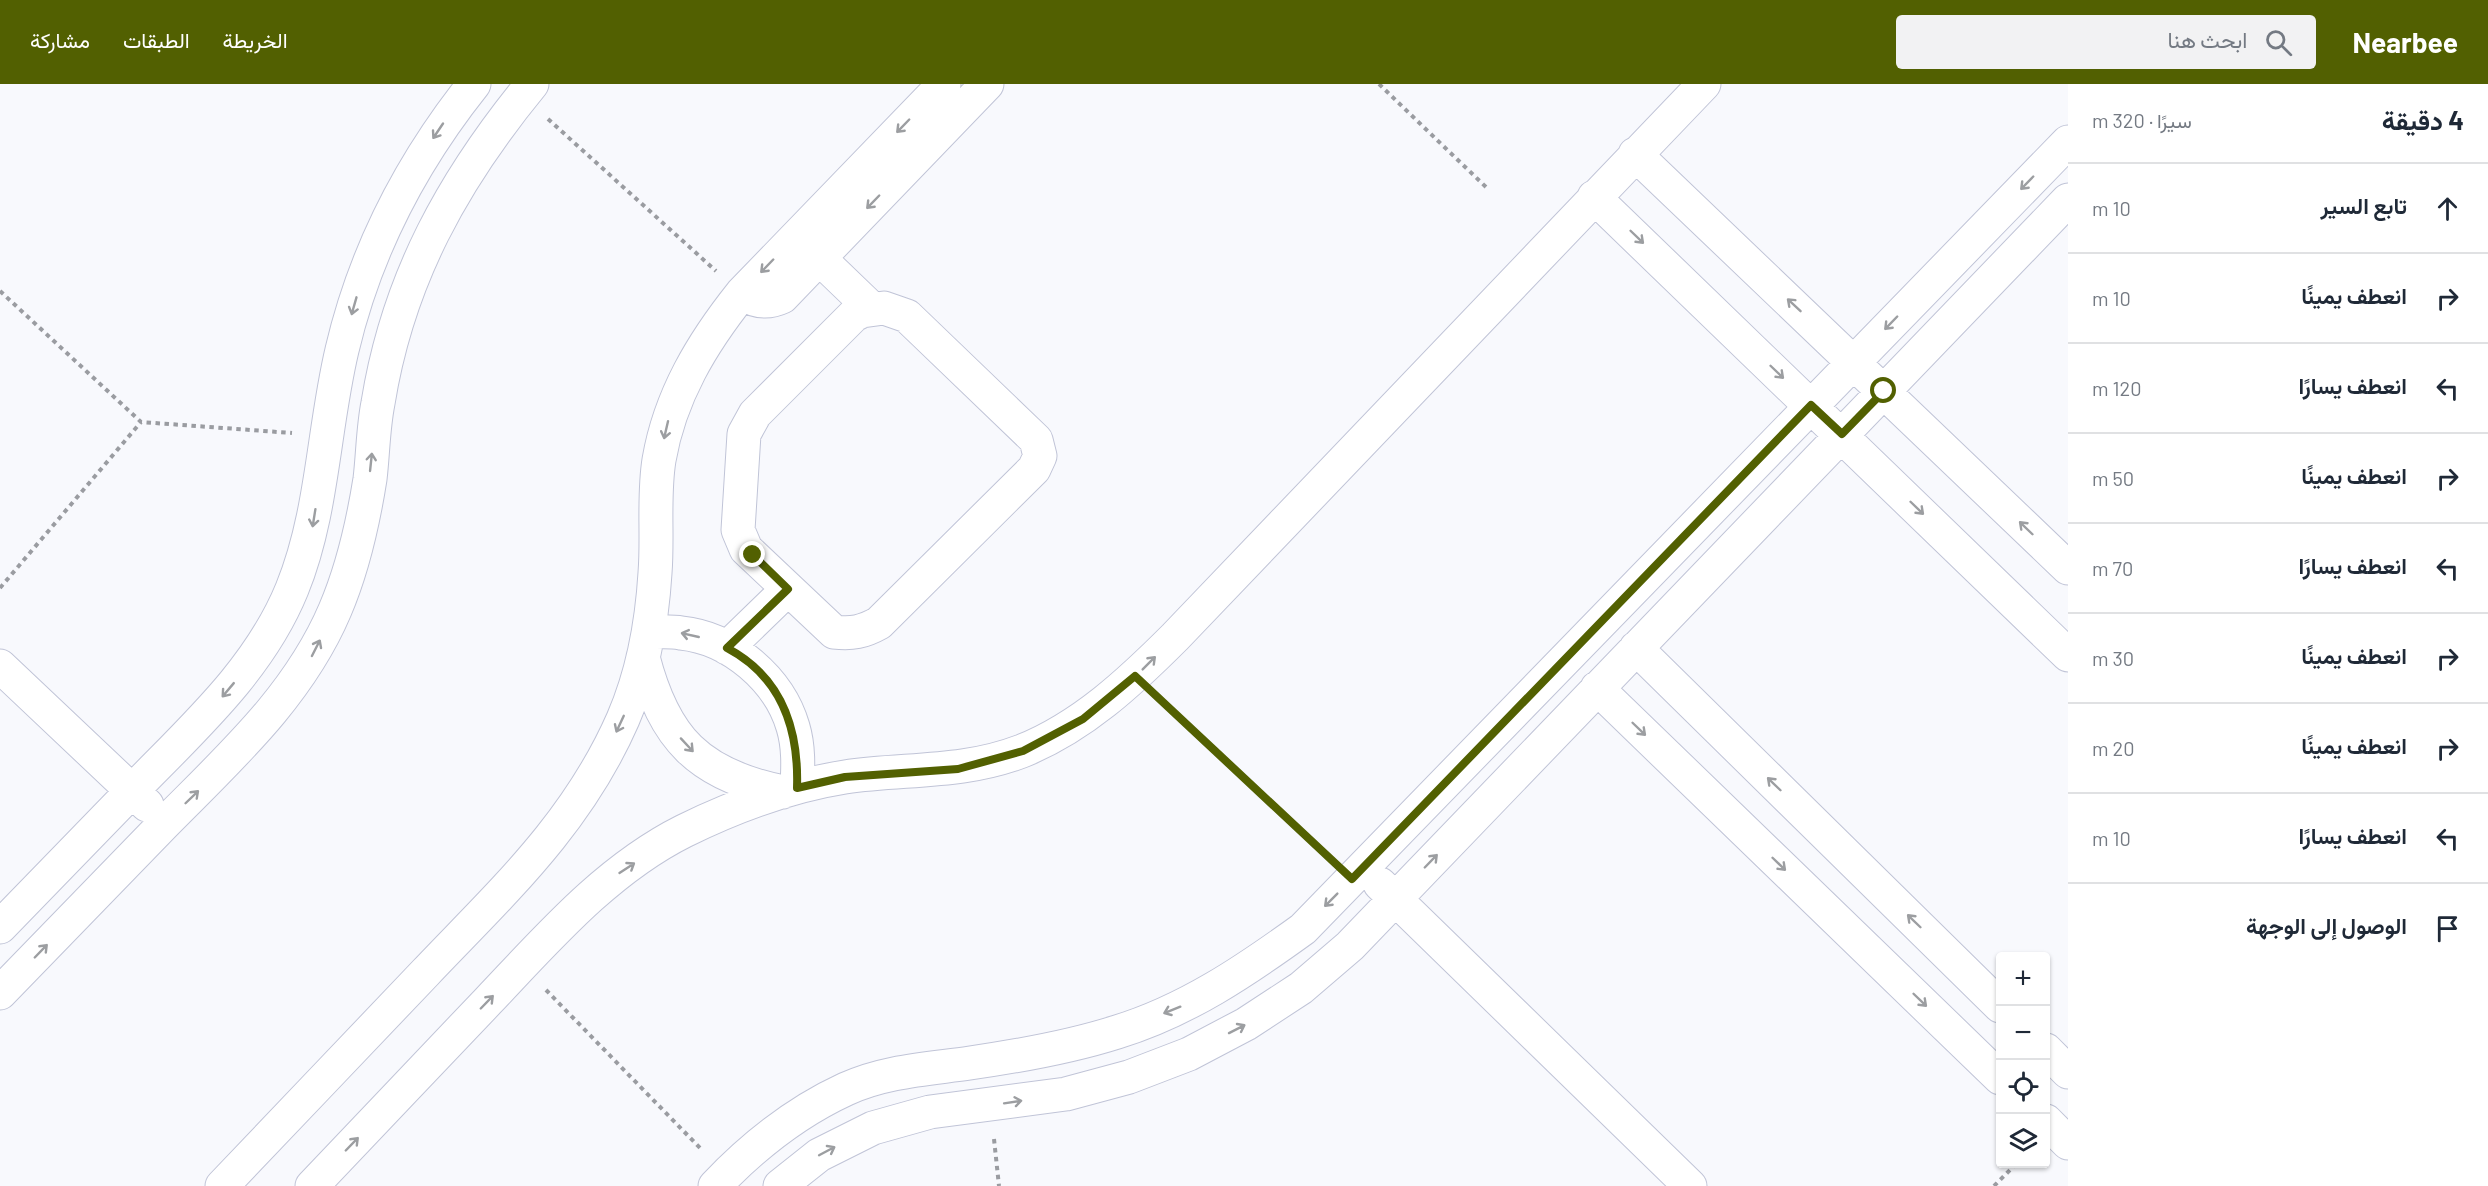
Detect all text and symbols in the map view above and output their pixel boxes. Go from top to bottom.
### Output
search box [1896,15,2316,69]
text: Nearbee [2352,25,2458,59]
text: ابحث هنا [2167,26,2247,52]
icon: search [2262,26,2295,59]
text: مشاركة [30,27,90,52]
text: الطبقات [123,27,190,52]
text: الخريطة [223,27,288,52]
text: 4 دقيقة [2382,104,2464,135]
text: سيرًا · 320 m [2092,108,2192,132]
one-way arrow [896,119,910,134]
one-way arrow [432,122,444,138]
one-way arrow [2020,176,2034,191]
text: تابع السير [2321,192,2407,218]
icon: ahead [2431,192,2464,225]
one-way arrow [866,194,881,209]
text: 10 m [2092,196,2131,220]
one-way arrow [1629,230,1644,245]
one-way arrow [760,259,775,274]
text: انعطف يمينًا [2301,282,2407,308]
icon: right [2431,282,2464,315]
text: 10 m [2092,286,2131,310]
one-way arrow [348,296,359,315]
one-way arrow [1787,298,1802,313]
one-way arrow [1884,316,1898,331]
one-way arrow [1770,365,1785,380]
text: انعطف يسارًا [2298,372,2407,398]
icon: left [2431,372,2464,405]
text: 120 m [2092,376,2142,400]
route start [1870,377,1896,403]
one-way arrow [660,420,672,439]
one-way arrow [366,453,377,473]
text: انعطف يمينًا [2301,462,2407,488]
icon: right [2431,462,2464,495]
text: 50 m [2092,466,2134,490]
one-way arrow [1910,501,1925,515]
one-way arrow [308,507,319,527]
one-way arrow [2018,520,2033,535]
route end [739,541,765,567]
text: انعطف يسارًا [2298,552,2407,578]
icon: left [2431,552,2464,585]
text: 70 m [2092,556,2133,580]
one-way arrow [681,629,701,640]
one-way arrow [311,639,322,657]
text: انعطف يمينًا [2301,642,2407,668]
icon: right [2431,642,2464,675]
text: 30 m [2092,646,2134,670]
one-way arrow [1141,655,1156,670]
one-way arrow [221,682,234,698]
one-way arrow [614,715,626,733]
one-way arrow [1632,721,1647,736]
text: انعطف يمينًا [2301,732,2407,758]
icon: right [2431,732,2464,765]
text: 20 m [2092,736,2135,760]
one-way arrow [680,738,694,753]
one-way arrow [1767,777,1782,791]
one-way arrow [185,790,200,805]
text: انعطف يسارًا [2298,822,2407,848]
icon: left [2431,822,2464,855]
text: 10 m [2092,826,2131,850]
one-way arrow [1424,853,1438,868]
one-way arrow [1772,857,1787,872]
one-way arrow [619,862,635,874]
one-way arrow [1324,893,1339,908]
text: الوصول إلى الوجهة [2246,912,2407,938]
icon: arrive [2431,912,2464,945]
one-way arrow [1906,913,1921,928]
one-way arrow [33,944,48,959]
map controls [1996,952,2050,1168]
button: + [1996,952,2050,1006]
one-way arrow [1912,992,1927,1007]
one-way arrow [480,995,494,1010]
one-way arrow [1163,1005,1182,1016]
button: − [1996,1006,2050,1060]
one-way arrow [1228,1023,1245,1035]
button: locate [1996,1060,2050,1114]
one-way arrow [1003,1096,1023,1107]
button: layers [1996,1114,2050,1168]
one-way arrow [345,1136,360,1151]
one-way arrow [817,1145,835,1157]

